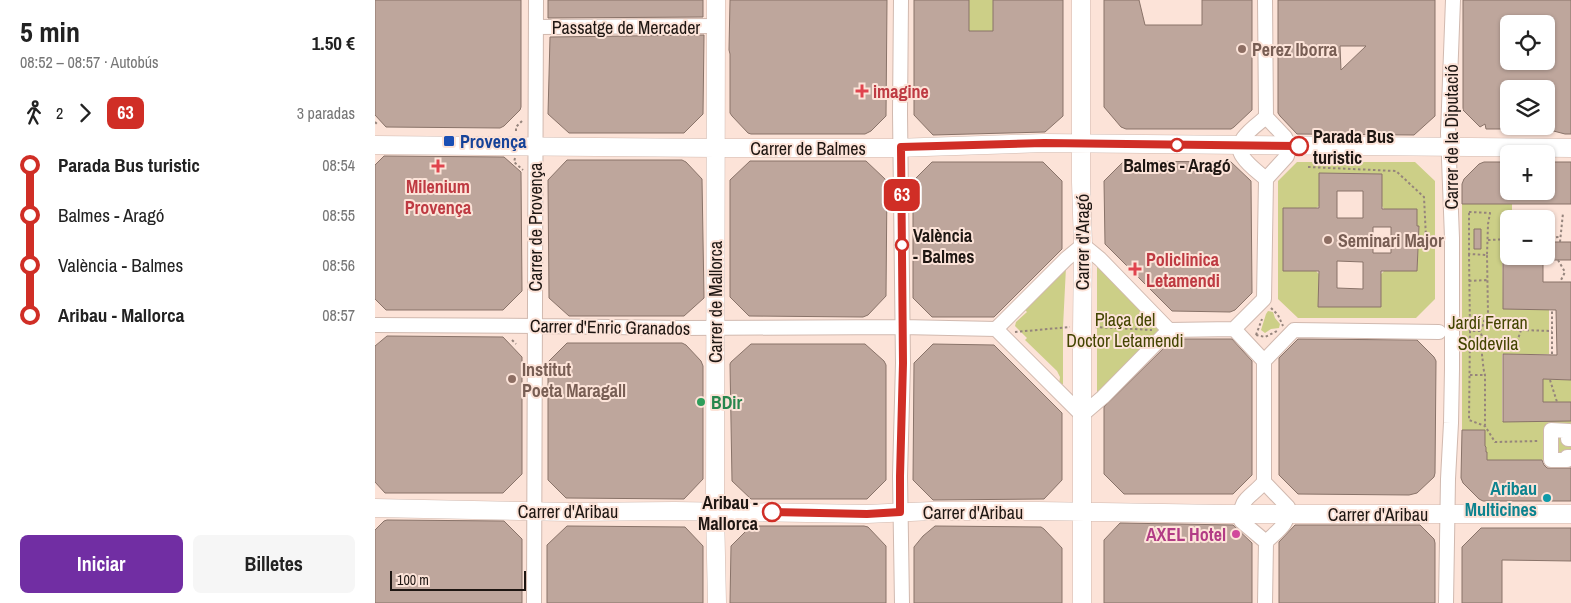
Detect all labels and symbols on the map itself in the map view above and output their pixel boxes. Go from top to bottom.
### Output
street label: Passatge de Mercader [552,15,700,40]
place label: Perez Iborra [1252,37,1338,62]
marker: Perez Iborra [1236,43,1248,55]
street label: Carrer de la Diputació [1439,64,1464,210]
place label: imagine [873,79,929,104]
marker: imagine [855,84,869,98]
place label: Parada Bus turistic [1313,124,1394,170]
place label: Provença [460,129,527,154]
marker: Provença [442,134,456,148]
street label: Carrer de Balmes [750,136,866,161]
marker: Parada Bus turistic [1289,136,1309,156]
marker: Balmes - Aragó [1170,138,1184,152]
place label: Balmes - Aragó [1123,153,1231,178]
marker: Milenium Provença [431,159,445,173]
street label: Carrer de Provença [523,163,548,291]
place label: Milenium Provença [405,174,472,220]
line badge: 63 [879,179,925,211]
street label: Carrer d'Aragó [1070,194,1095,290]
place label: València - Balmes [913,223,975,269]
place label: Seminari Major [1338,228,1444,253]
marker: Seminari Major [1322,234,1334,246]
marker: València - Balmes [895,238,909,252]
street label: Carrer de Mallorca [703,241,728,363]
place label: Policlinica Letamendi [1146,247,1220,293]
marker: Policlinica Letamendi [1128,262,1142,276]
park label: Plaça del Doctor Letamendi [1066,307,1184,353]
park label: Jardí Ferran Soldevila [1448,310,1528,356]
street label: Carrer d'Enric Granados [530,313,690,341]
place label: Institut Poeta Maragall [522,357,626,403]
marker: Institut Poeta Maragall [506,373,518,385]
place label: BDir [711,390,742,415]
marker: BDir [695,396,707,408]
place label: Aribau Multicines [1465,476,1537,522]
place label: Aribau - Mallorca [698,490,759,536]
marker: Aribau Multicines [1541,492,1553,504]
street label: Carrer d'Aribau [518,499,618,524]
street label: Carrer d'Aribau [923,500,1023,525]
marker: Aribau - Mallorca [762,502,782,522]
street label: Carrer d'Aribau [1328,502,1428,527]
place label: AXEL Hotel [1146,522,1226,547]
marker: AXEL Hotel [1230,528,1242,540]
scale bar [390,568,526,591]

